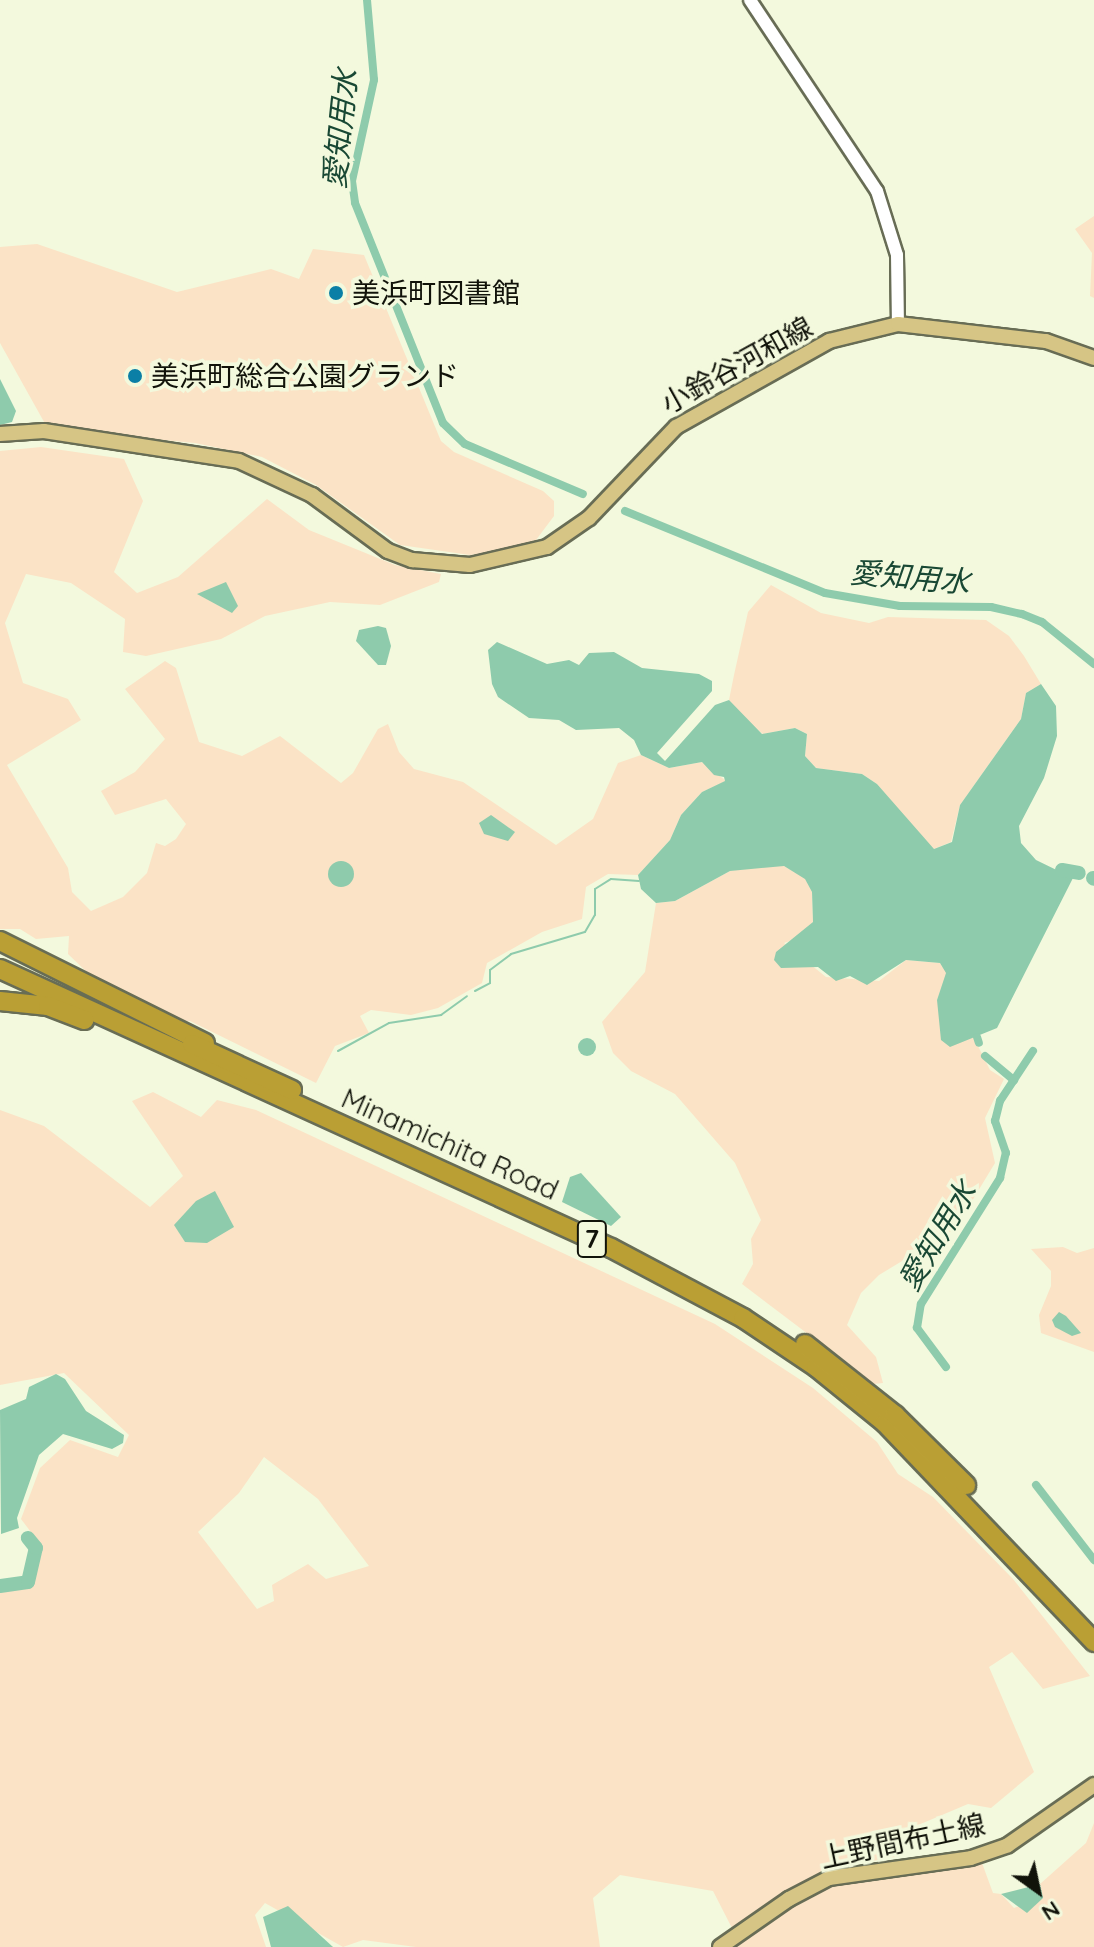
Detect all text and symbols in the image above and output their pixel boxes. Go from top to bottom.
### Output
water label: 愛知用水 [316,67,364,191]
place label: 美浜町図書館 [352,276,520,310]
marker: 美浜町図書館 [327,284,345,302]
street label: 小鈴谷河和線 [655,310,819,420]
place label: 美浜町総合公園グランド [151,359,459,393]
marker: 美浜町総合公園グランド [126,367,144,385]
water label: 愛知用水 [849,554,971,600]
street label: Minamichita Road [336,1081,564,1207]
water label: 愛知用水 [891,1175,983,1297]
road number: 7 [576,1217,608,1261]
street label: 上野間布土線 [817,1807,989,1875]
north arrow [998,1851,1078,1931]
text: N [1037,1895,1065,1927]

